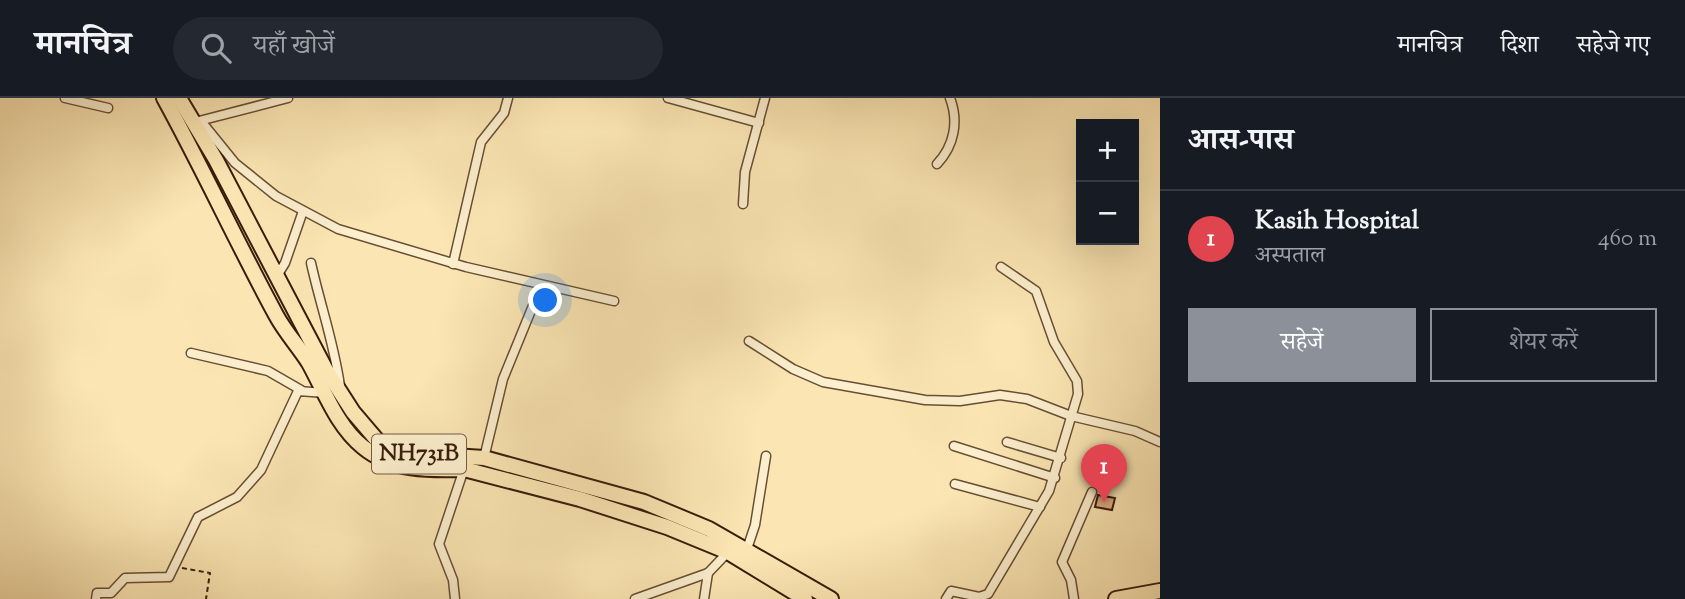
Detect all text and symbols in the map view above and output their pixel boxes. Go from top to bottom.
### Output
search box [173,17,663,80]
text: मानचित्र [35,22,131,70]
text: यहाँ खोजें [253,28,335,65]
icon: search [197,29,235,67]
text: मानचित्र [1397,29,1462,63]
text: दिशा [1500,29,1539,63]
text: सहेजे गए [1577,29,1650,63]
map controls [1076,119,1139,245]
button: + [1076,119,1139,182]
text: आस-पास [1188,120,1294,163]
button: − [1076,182,1139,245]
text: Kasih Hospital [1255,203,1419,240]
text: 1 [1207,223,1215,256]
text: 460 m [1598,223,1657,256]
text: अस्पताल [1255,240,1325,273]
your location [528,283,562,317]
button: सहेजें [1188,308,1416,382]
button: शेयर करें [1430,308,1657,382]
road number: NH731B [372,434,466,474]
pin: 1 [1081,444,1127,502]

